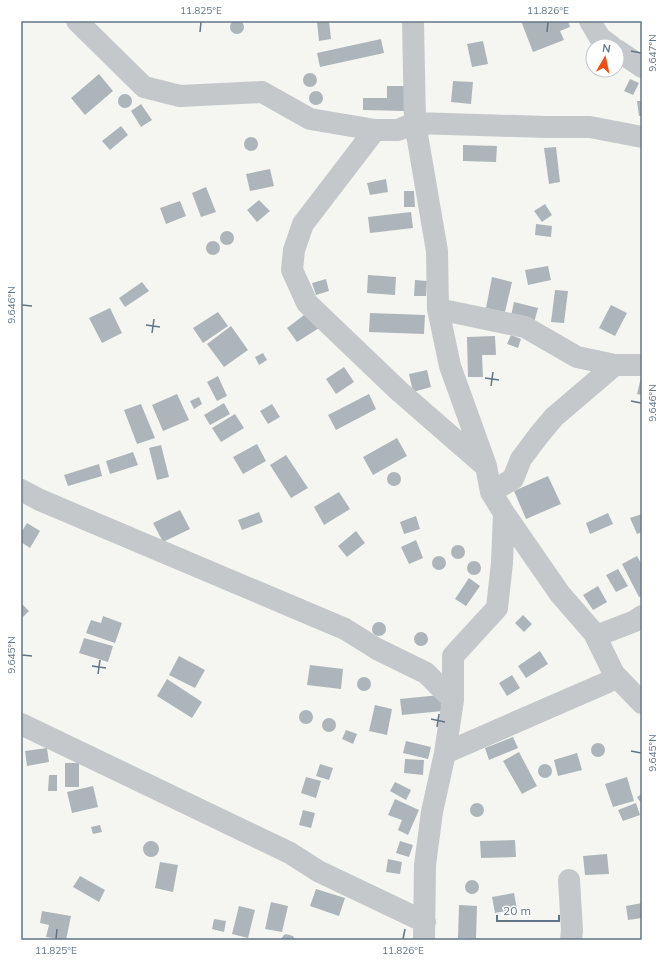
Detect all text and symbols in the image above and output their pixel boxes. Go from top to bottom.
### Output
text: 11.825°E [180,4,222,17]
text: 11.826°E [527,4,569,17]
text: 9.647°N [646,34,659,72]
north arrow [585,38,625,78]
text: N [601,41,612,56]
text: 9.646°N [5,286,18,324]
text: 9.646°N [646,384,659,422]
text: 9.645°N [5,636,18,674]
text: 9.645°N [646,734,659,772]
scale bar [497,897,559,923]
text: 20 m [503,903,531,918]
text: 11.825°E [35,944,77,957]
text: 11.826°E [382,944,424,957]

